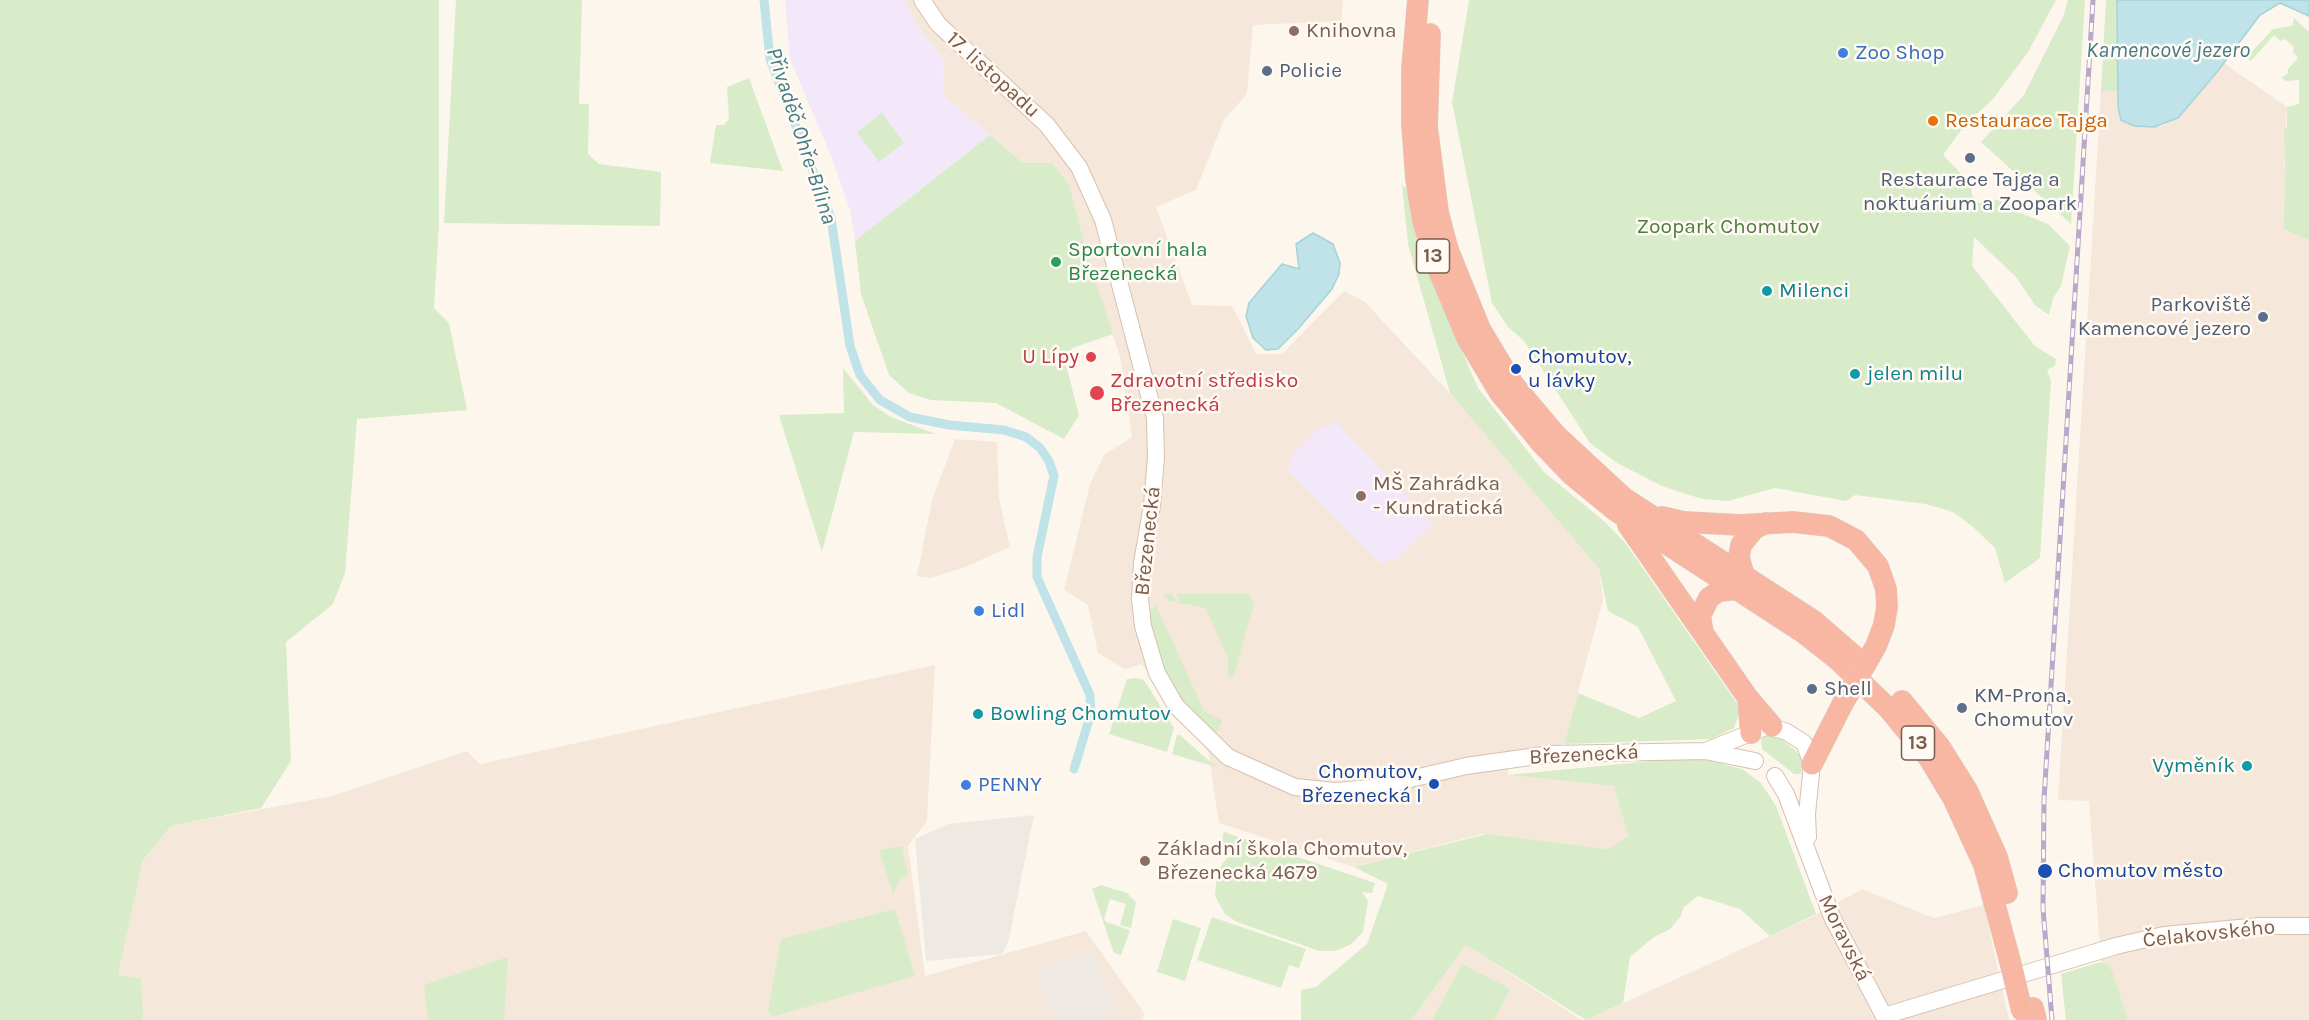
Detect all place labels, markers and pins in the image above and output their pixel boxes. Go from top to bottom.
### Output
place label: Knihovna [1306,18,1397,44]
marker: Knihovna [1287,24,1301,38]
place label: Zoo Shop [1855,40,1944,66]
marker: Zoo Shop [1836,46,1850,60]
place label: Policie [1279,58,1342,84]
marker: Policie [1260,64,1274,78]
place label: Restaurace Tajga [1945,108,2108,134]
marker: Restaurace Tajga [1926,114,1940,128]
marker: Restaurace Tajga a noktuárium a Zoopark [1963,151,1977,165]
place label: Restaurace Tajga a noktuárium a Zoopark [1863,167,2077,217]
place label: Sportovní hala Březenecká [1068,237,1208,287]
marker: Sportovní hala Březenecká [1049,255,1063,269]
place label: Milenci [1779,278,1849,304]
marker: Milenci [1760,284,1774,298]
place label: Parkoviště Kamencové jezero [2078,292,2251,342]
marker: Parkoviště Kamencové jezero [2256,310,2270,324]
place label: U Lípy [1022,344,1079,370]
place label: Chomutov, u lávky [1528,344,1632,394]
marker: U Lípy [1084,350,1098,364]
place label: jelen milu [1867,361,1963,387]
marker: Chomutov, u lávky [1509,362,1523,376]
marker: jelen milu [1848,367,1862,381]
place label: Zdravotní středisko Březenecká [1110,368,1298,418]
marker: Zdravotní středisko Březenecká [1088,384,1106,402]
place label: MŠ Zahrádka - Kundratická [1373,471,1503,521]
marker: MŠ Zahrádka - Kundratická [1354,489,1368,503]
place label: Lidl [991,598,1025,624]
marker: Lidl [972,604,986,618]
place label: Shell [1824,676,1872,702]
marker: Shell [1805,682,1819,696]
place label: KM-Prona, Chomutov [1974,683,2073,733]
place label: Bowling Chomutov [990,701,1171,727]
marker: KM-Prona, Chomutov [1955,701,1969,715]
marker: Bowling Chomutov [971,707,985,721]
place label: Vyměník [2152,753,2235,779]
place label: Chomutov, Březenecká I [1301,759,1422,809]
marker: Vyměník [2240,759,2254,773]
place label: PENNY [978,772,1042,798]
marker: Chomutov, Březenecká I [1427,777,1441,791]
marker: PENNY [959,778,973,792]
place label: Základní škola Chomutov, Březenecká 4679 [1157,836,1407,886]
marker: Základní škola Chomutov, Březenecká 4679 [1138,854,1152,868]
place label: Chomutov město [2058,858,2223,884]
marker: Chomutov město [2036,862,2054,880]

